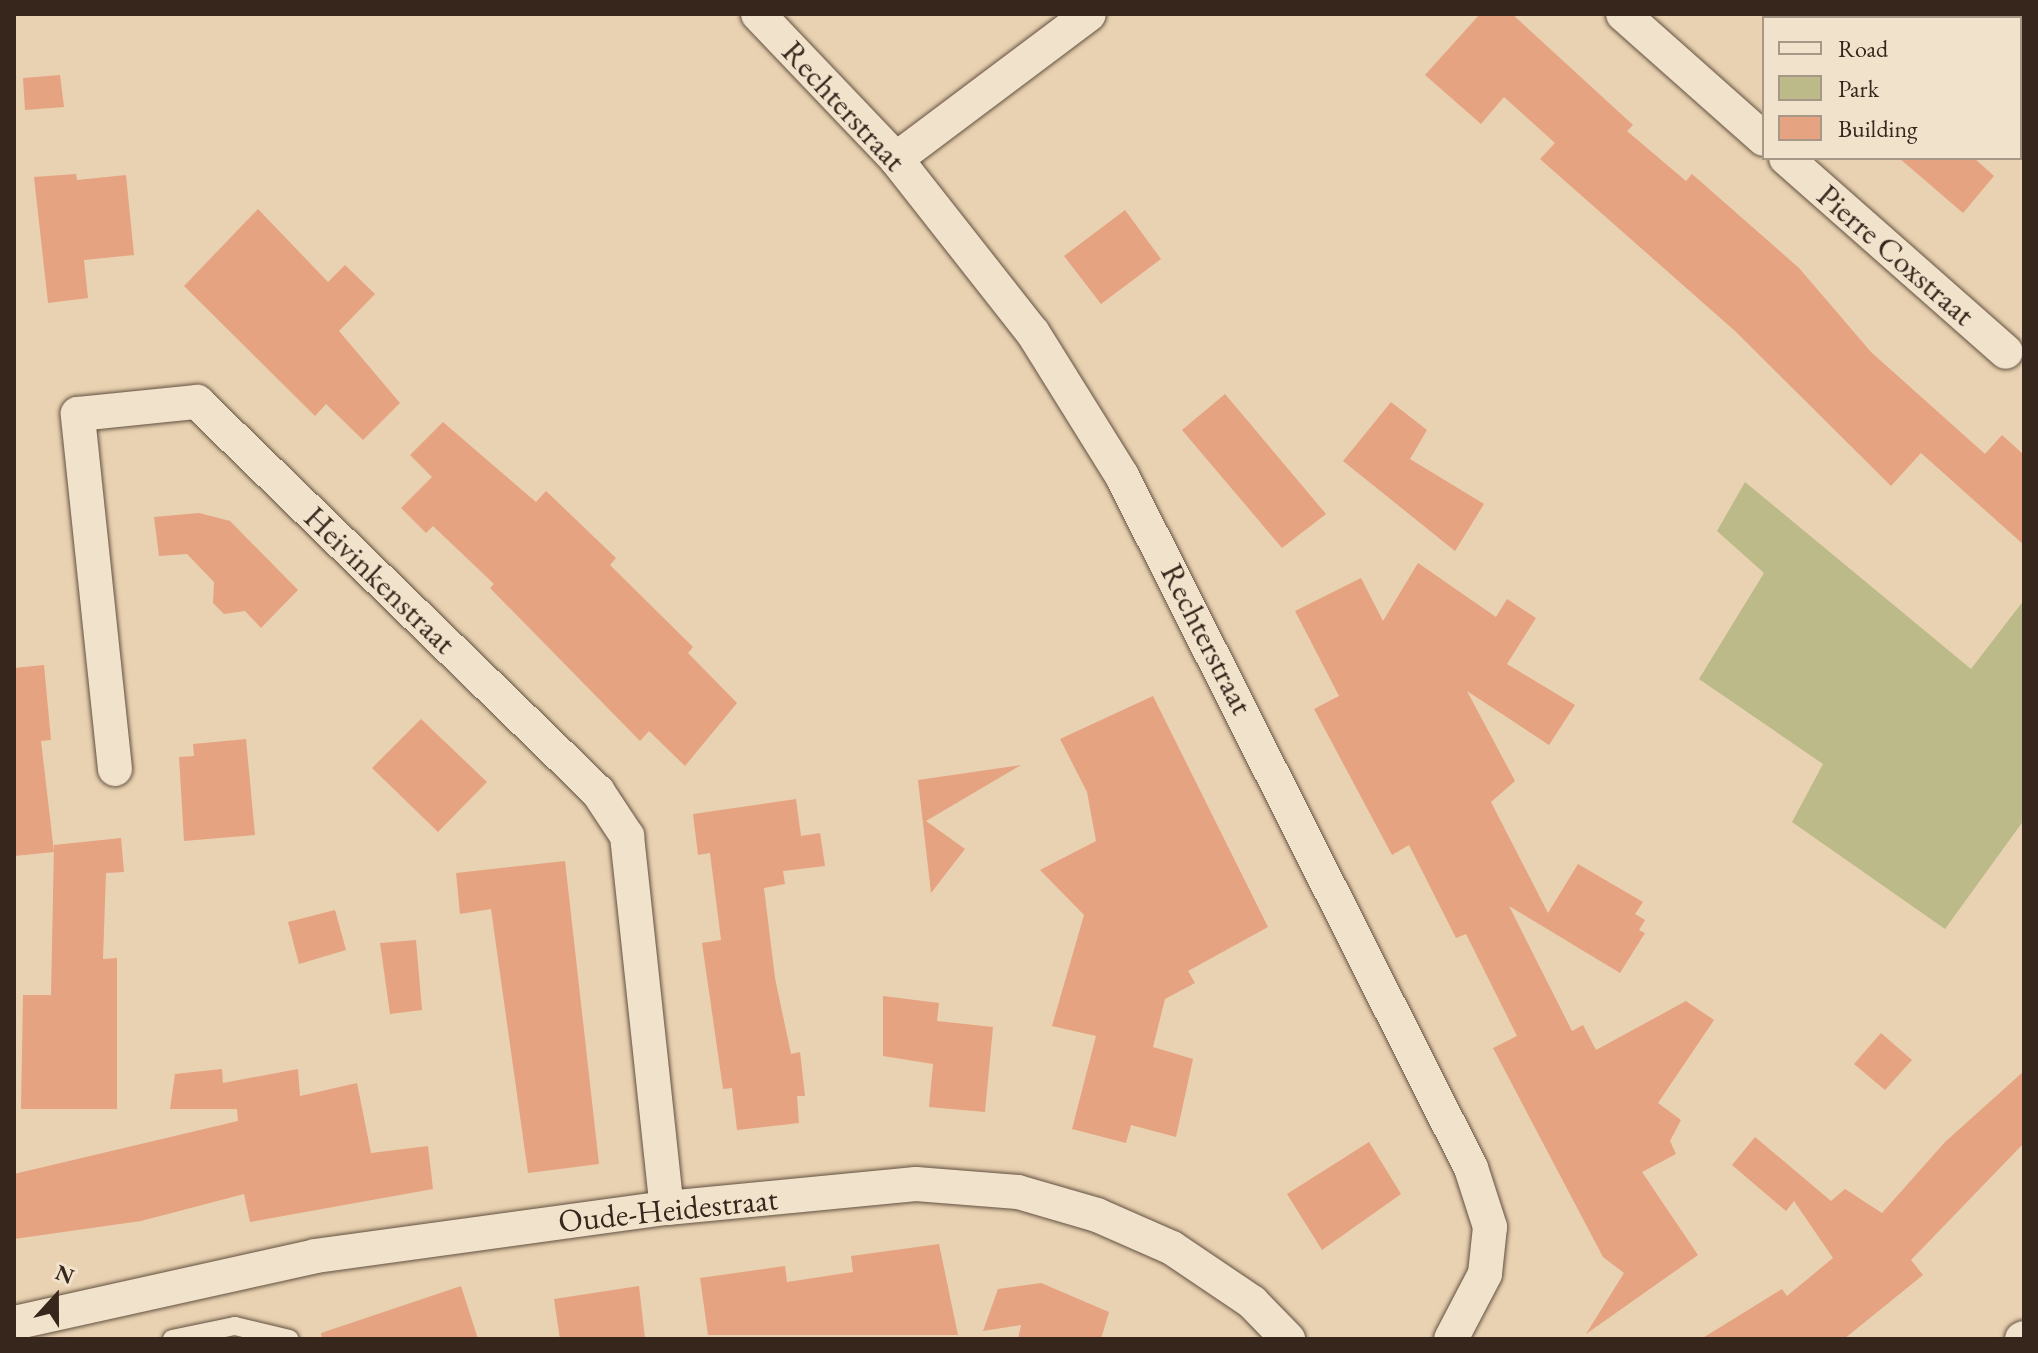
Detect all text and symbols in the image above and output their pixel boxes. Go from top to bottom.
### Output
legend [1762,16,2022,160]
street label: Rechterstraat [774,33,914,179]
text: Road [1838,33,1888,64]
text: Park [1838,73,1879,104]
text: Building [1838,113,1918,144]
street label: Pierre Coxstraat [1809,176,1983,334]
street label: Heivinkenstraat [296,498,464,662]
street label: Rechterstraat [1153,557,1261,721]
street label: Oude-Heidestraat [556,1179,780,1241]
north arrow [16,1257,96,1337]
text: N [51,1257,78,1291]

